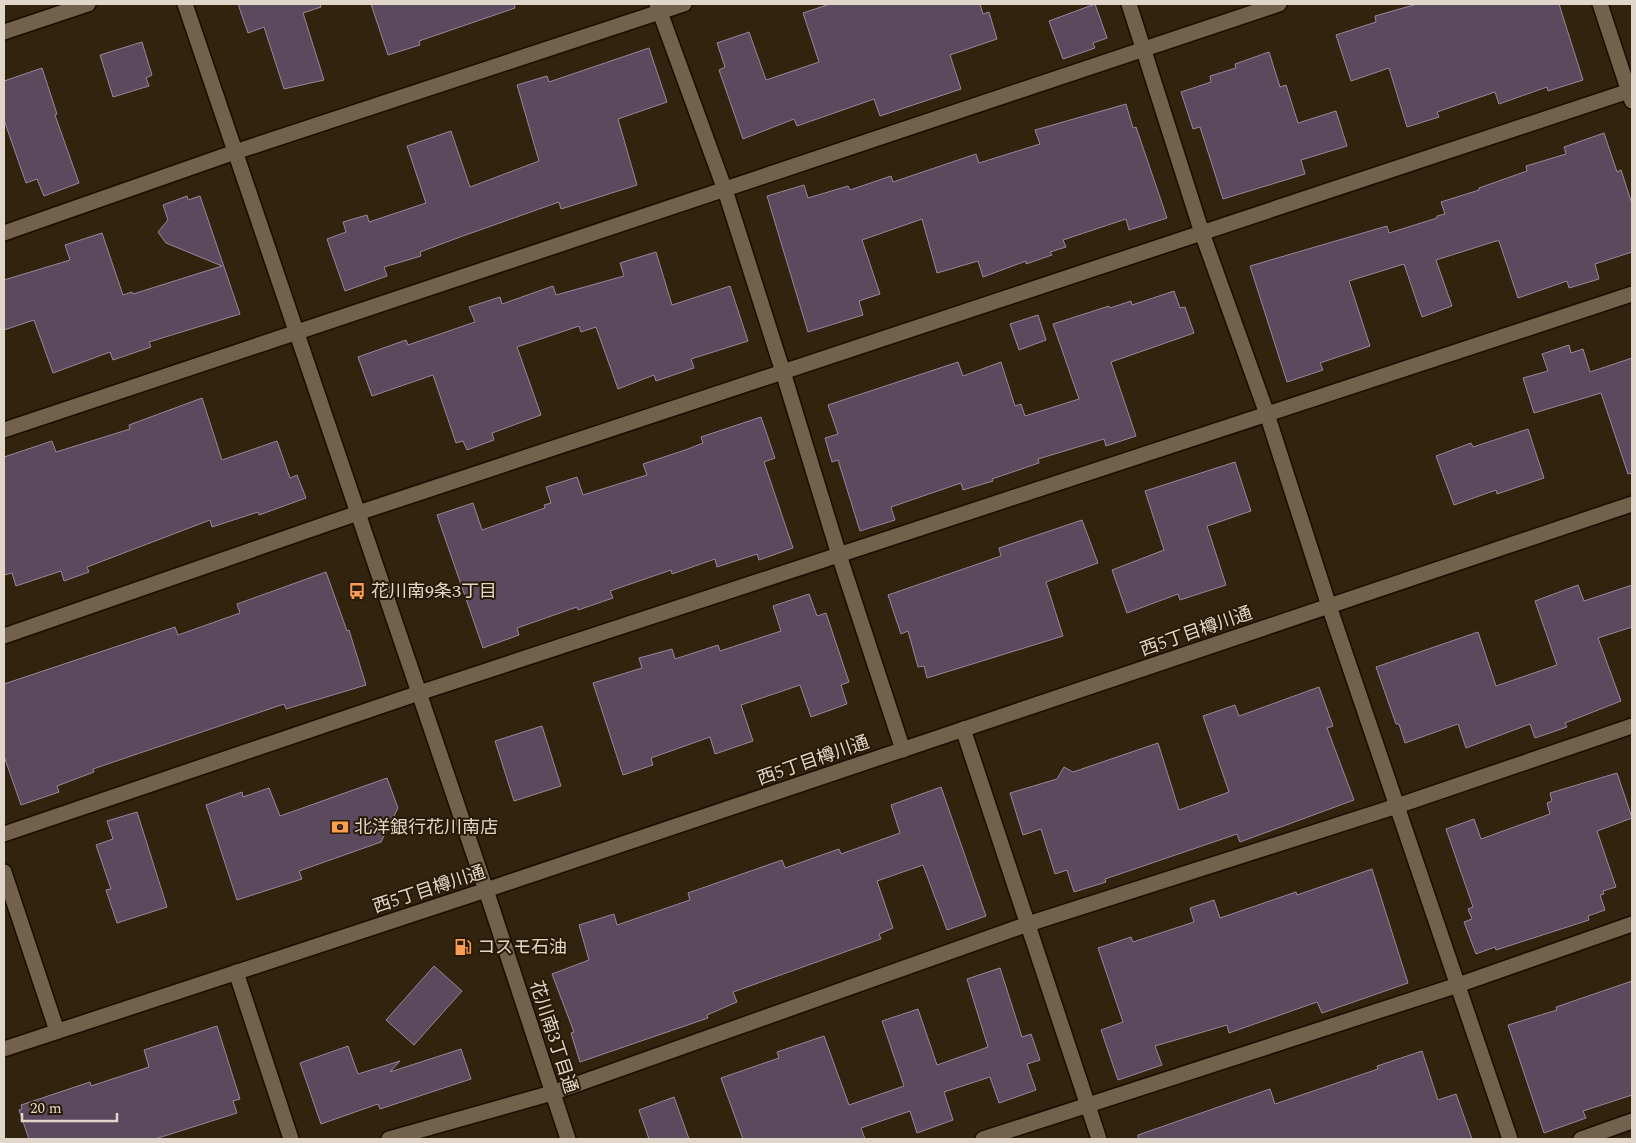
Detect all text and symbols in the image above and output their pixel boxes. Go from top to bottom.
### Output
place label: 花川南9条3丁目 [371,578,497,605]
bus stop icon: 花川南9条3丁目 [347,581,367,601]
street label: 西5丁目樽川通 [1136,600,1256,663]
street label: 西5丁目樽川通 [753,729,873,792]
place label: 北洋銀行花川南店 [354,814,498,841]
bank icon: 北洋銀行花川南店 [330,817,350,837]
street label: 西5丁目樽川通 [369,859,489,920]
place label: コスモ石油 [477,934,567,961]
fuel station icon: コスモ石油 [453,937,473,957]
street label: 花川南3丁目通 [523,977,584,1097]
scale bar [22,1090,118,1122]
text: 20 m [30,1097,62,1120]

